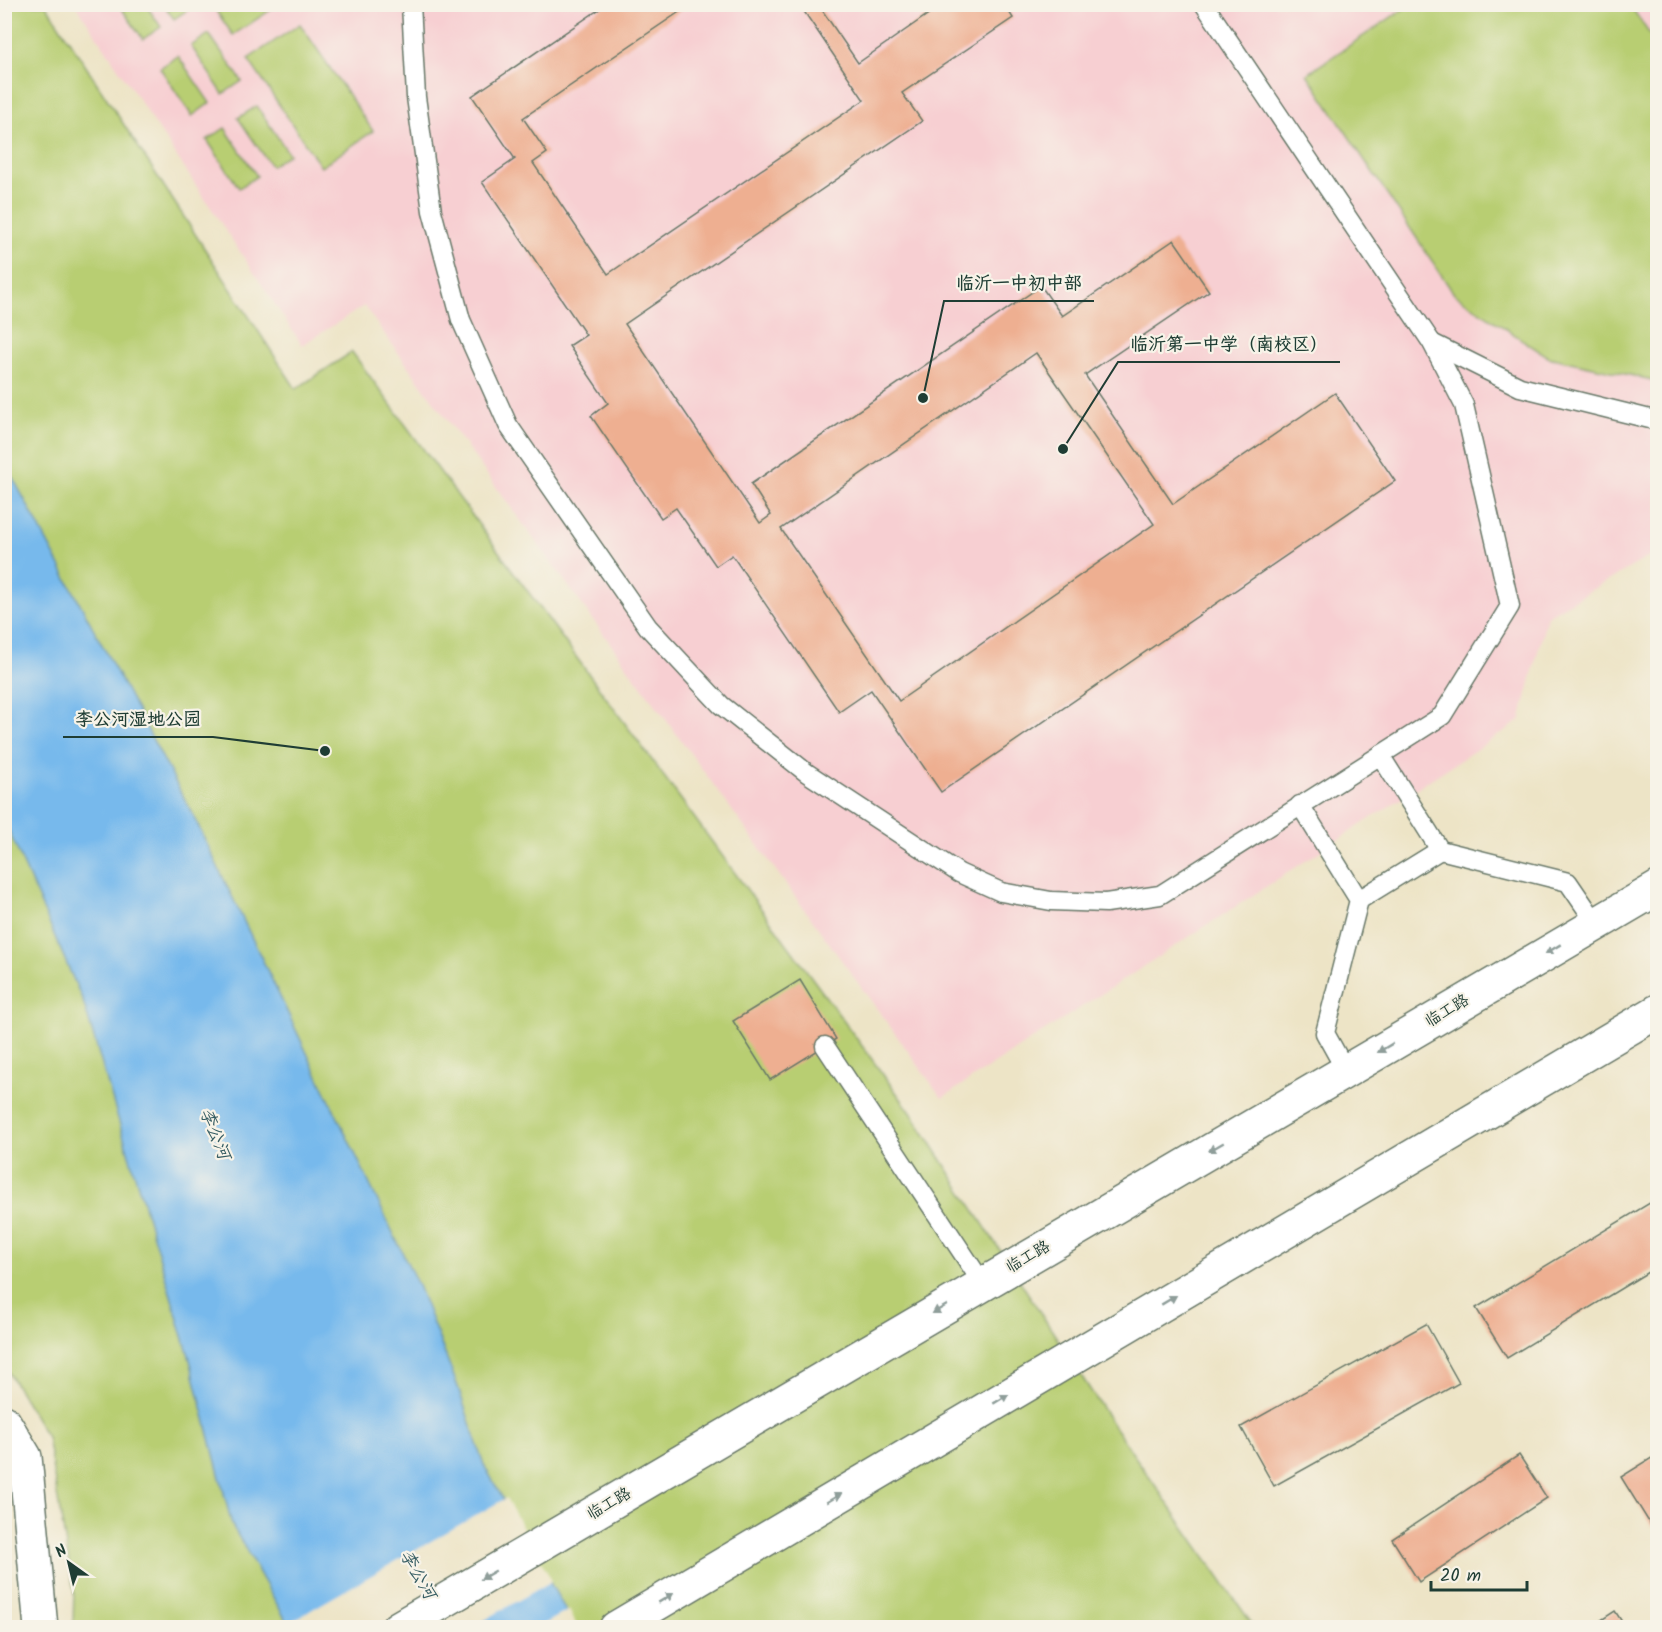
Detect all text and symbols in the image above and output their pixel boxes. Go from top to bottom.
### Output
callout: 临沂一中初中部 [944,265,1094,301]
text: 临沂一中初中部 [956,270,1082,299]
callout: 临沂第一中学（南校区） [1118,326,1340,362]
text: 临沂第一中学（南校区） [1130,331,1328,360]
callout: 李公河湿地公园 [63,701,213,737]
text: 李公河湿地公园 [75,706,201,735]
one-way arrow [1544,944,1561,954]
street label: 临工路 [1420,988,1474,1034]
one-way arrow [1376,1043,1393,1053]
water label: 李公河 [190,1104,239,1167]
one-way arrow [1208,1141,1225,1151]
street label: 临工路 [1001,1234,1055,1280]
one-way arrow [1161,1294,1177,1305]
one-way arrow [931,1304,948,1314]
one-way arrow [993,1393,1009,1404]
street label: 临工路 [582,1481,636,1527]
one-way arrow [826,1493,842,1504]
north arrow [39,1533,99,1593]
text: N [50,1539,73,1565]
water label: 李公河 [391,1544,445,1608]
scale bar [1431,1554,1527,1592]
text: 20 m [1440,1562,1481,1591]
one-way arrow [480,1569,496,1580]
one-way arrow [658,1592,674,1603]

